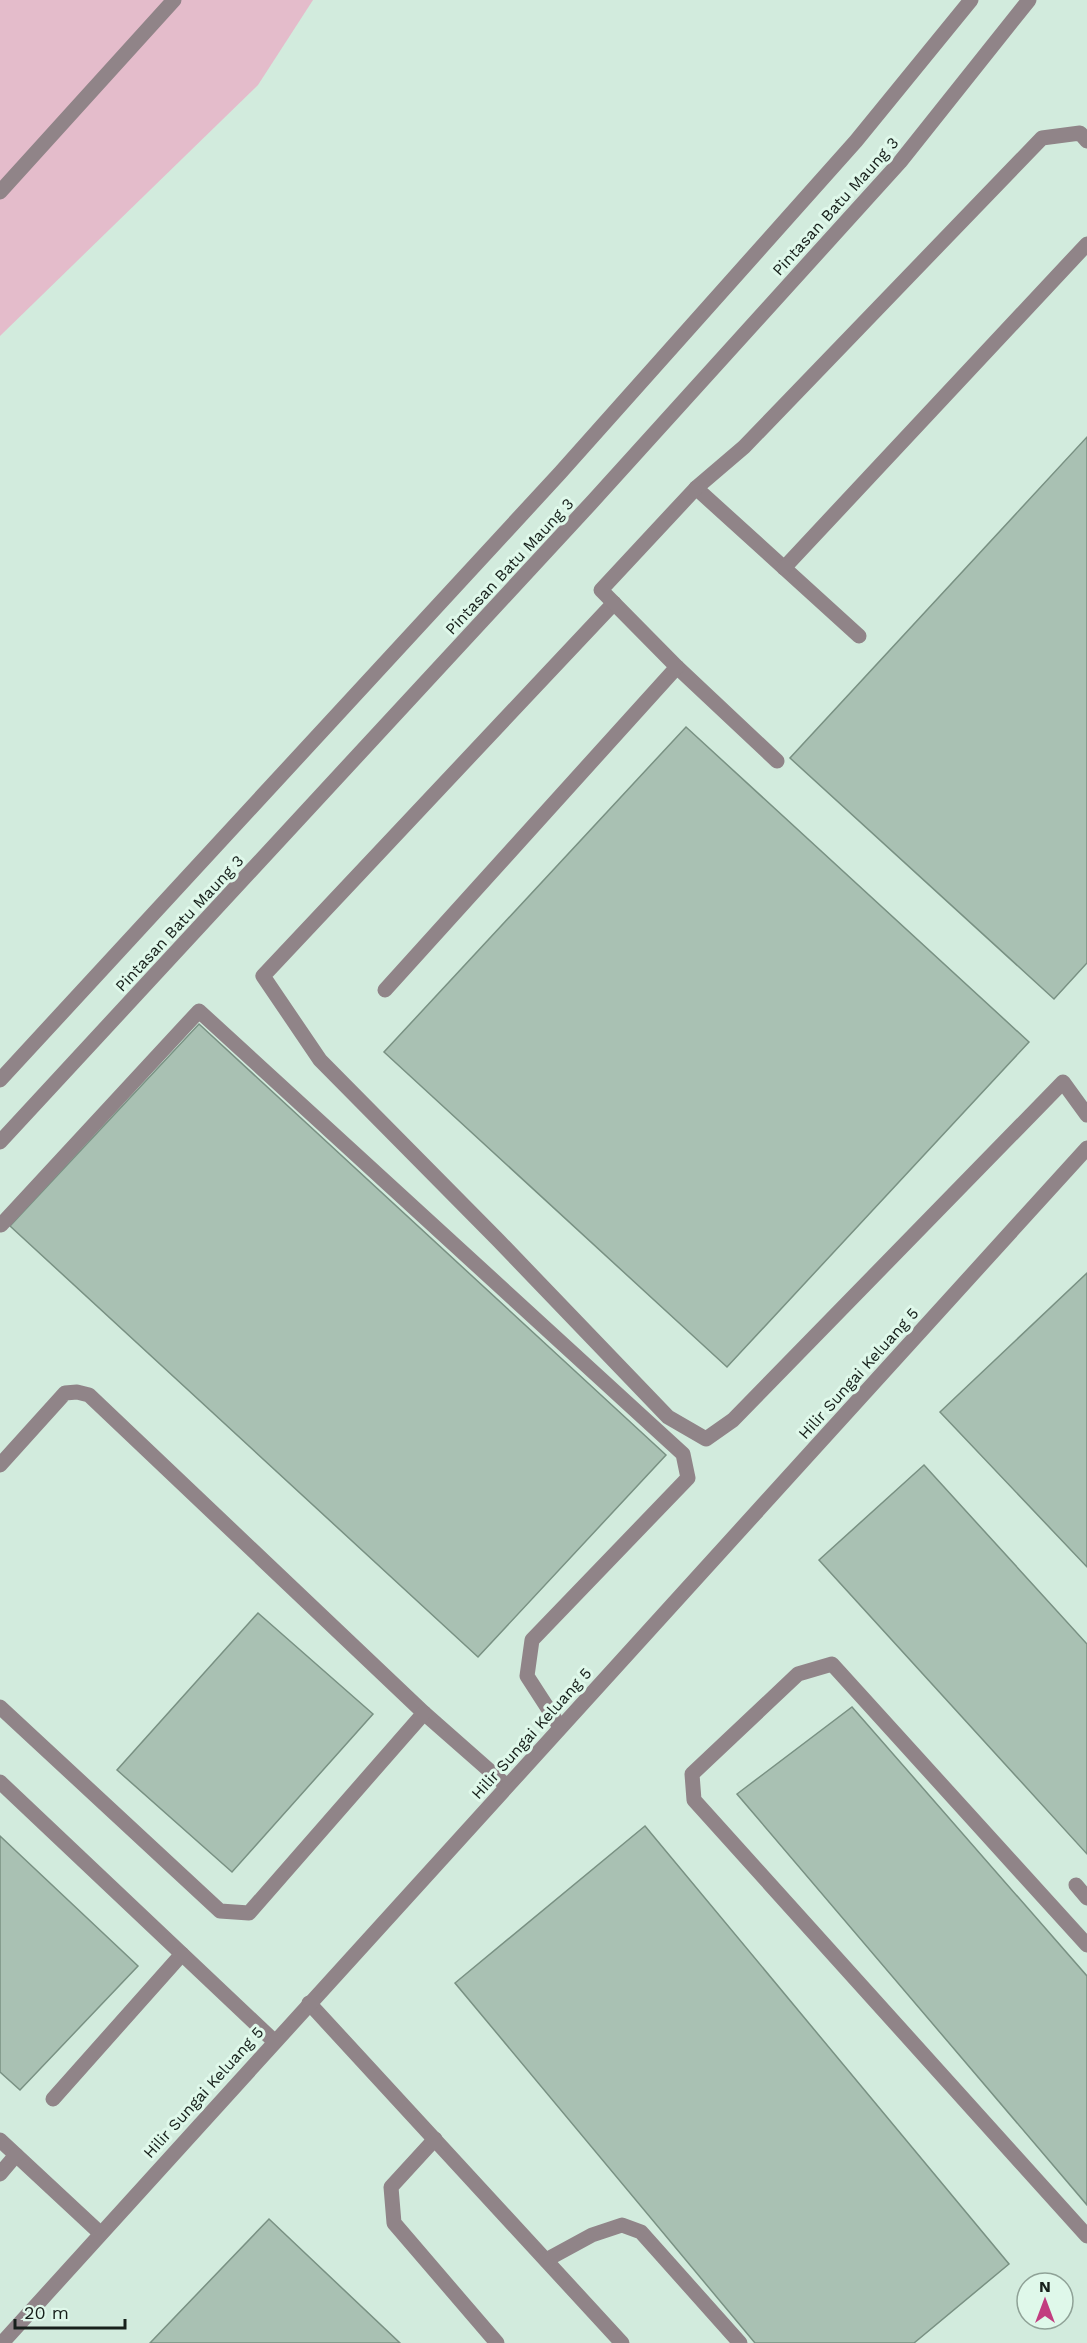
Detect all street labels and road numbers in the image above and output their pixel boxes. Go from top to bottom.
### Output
street label: Pintasan Batu Maung 3 [768,133,902,279]
street label: Pintasan Batu Maung 3 [441,494,577,638]
street label: Pintasan Batu Maung 3 [111,851,247,995]
street label: Hilir Sungai Keluang 5 [794,1304,922,1443]
street label: Hilir Sungai Keluang 5 [467,1664,595,1803]
street label: Hilir Sungai Keluang 5 [139,2023,267,2162]

